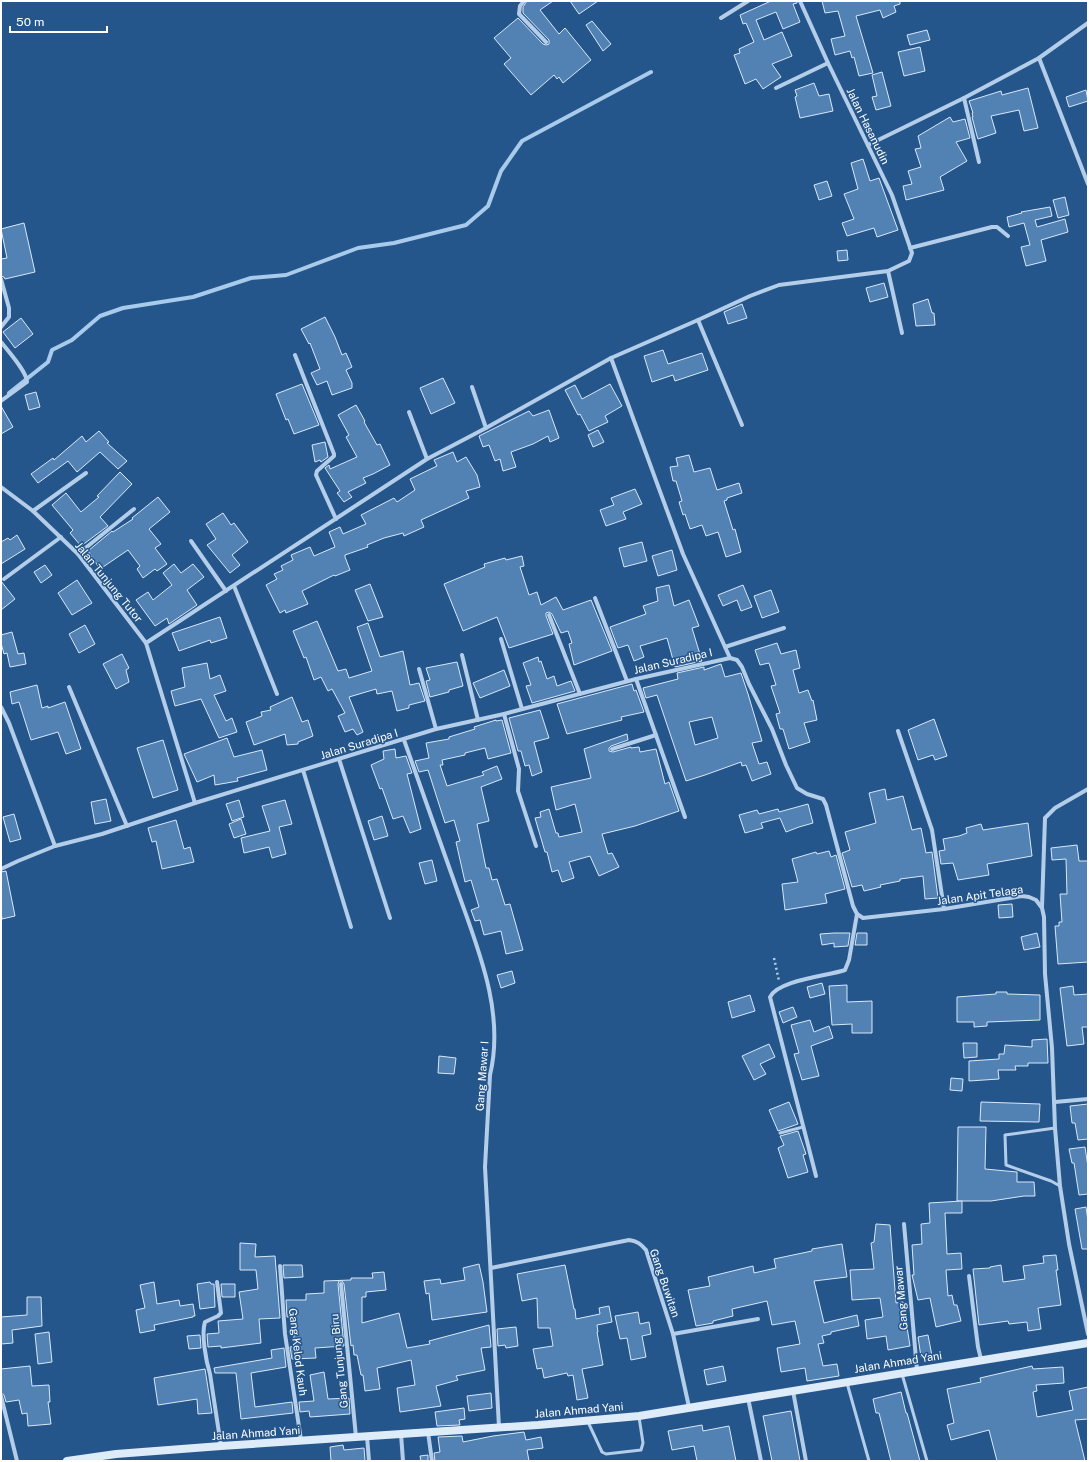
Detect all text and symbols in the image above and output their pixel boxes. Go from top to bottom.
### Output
scale bar [10,8,107,34]
text: 50 m [16,15,44,29]
street label: Jalan Hasanudin [844,86,892,166]
street label: Jalan Tunjung Tutor [73,540,145,624]
street label: Jalan Suradipa I [632,646,714,676]
street label: Jalan Suradipa I [319,726,399,762]
street label: Jalan Apit Telaga [936,883,1024,907]
street label: Gang Mawar I [474,1041,490,1111]
street label: Gang Buwitan [648,1247,682,1319]
street label: Gang Mawar [892,1265,910,1331]
street label: Gang Kelod Kauh [287,1307,309,1397]
street label: Gang Tunjung Biru [328,1313,350,1409]
street label: Jalan Ahmad Yani [853,1349,943,1375]
street label: Jalan Ahmad Yani [534,1400,624,1420]
street label: Jalan Ahmad Yani [211,1424,301,1442]

